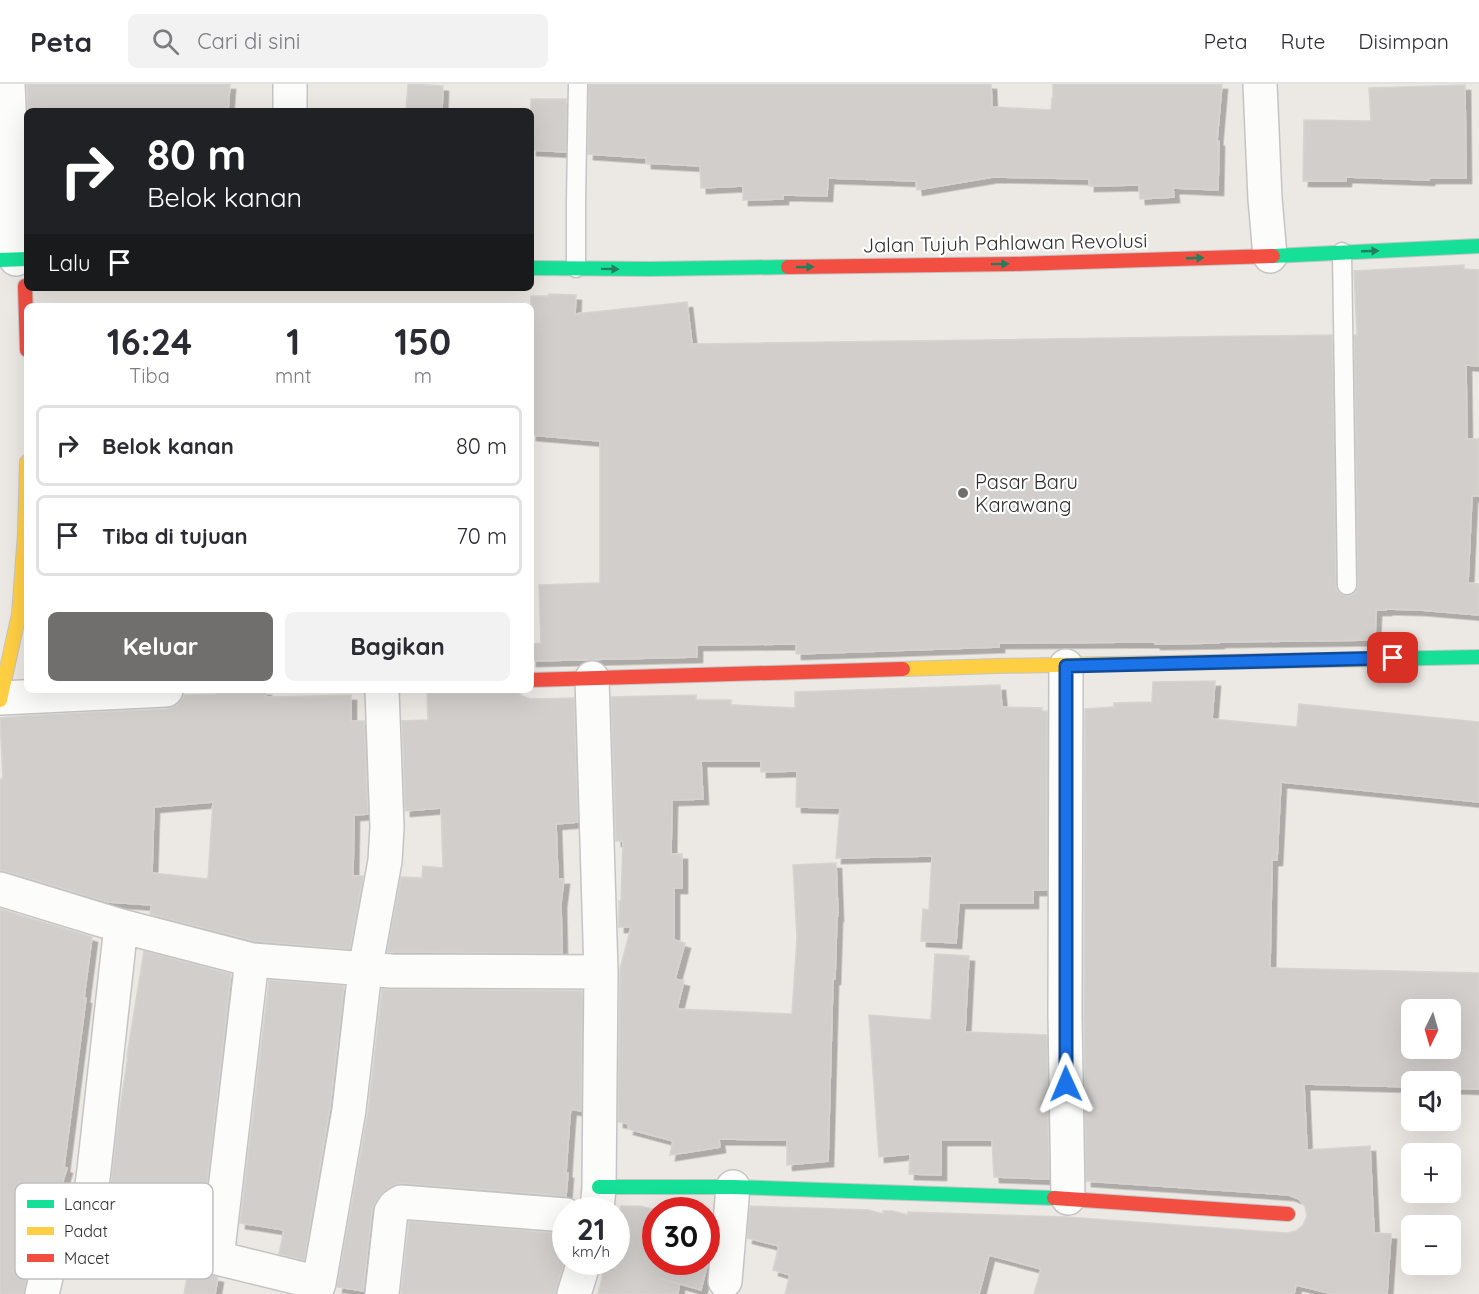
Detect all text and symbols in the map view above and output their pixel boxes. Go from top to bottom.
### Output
search box [128,14,548,68]
text: Peta [30,24,92,59]
icon: search [149,25,182,58]
text: Cari di sini [197,27,301,55]
text: Peta [1204,28,1248,54]
text: Rute [1281,28,1325,54]
text: Disimpan [1358,28,1449,54]
text: 80 m [147,128,246,181]
icon: right [48,132,126,210]
text: Belok kanan [147,180,302,214]
street label: Jalan Tujuh Pahlawan Revolusi [862,228,1148,257]
icon: arrive [103,246,136,279]
one-way arrow [1361,246,1380,256]
text: Lalu [48,249,91,277]
one-way arrow [1186,253,1205,263]
one-way arrow [991,259,1010,269]
one-way arrow [796,262,815,272]
one-way arrow [601,264,620,273]
text: 16:24 [107,319,192,364]
text: 1 [286,319,300,364]
text: 150 [394,319,451,364]
text: Tiba [129,363,170,388]
text: mnt [275,363,312,388]
text: m [414,363,432,388]
icon: right [51,429,84,462]
text: Belok kanan [102,432,234,460]
text: 80 m [456,432,507,460]
place label: Pasar Baru Karawang [975,469,1078,517]
marker: Pasar Baru Karawang [956,486,970,500]
icon: arrive [51,519,84,552]
text: Tiba di tujuan [102,522,248,550]
text: 70 m [457,522,507,550]
button: Keluar [48,612,273,681]
button: Bagikan [285,612,510,681]
pin [1367,632,1418,683]
icon: arrive [1376,641,1409,674]
north arrow [1401,999,1461,1059]
map controls [1401,999,1461,1275]
position arrow [1034,1052,1098,1116]
button: sound [1401,1071,1461,1131]
button: + [1401,1143,1461,1203]
legend [15,1183,213,1279]
text: Lancar [64,1194,116,1214]
speed limit sign: 30 [642,1197,720,1275]
text: 21 [577,1210,605,1248]
button: − [1401,1215,1461,1275]
text: Padat [64,1221,108,1241]
text: km/h [572,1242,610,1261]
text: Macet [64,1248,110,1268]

